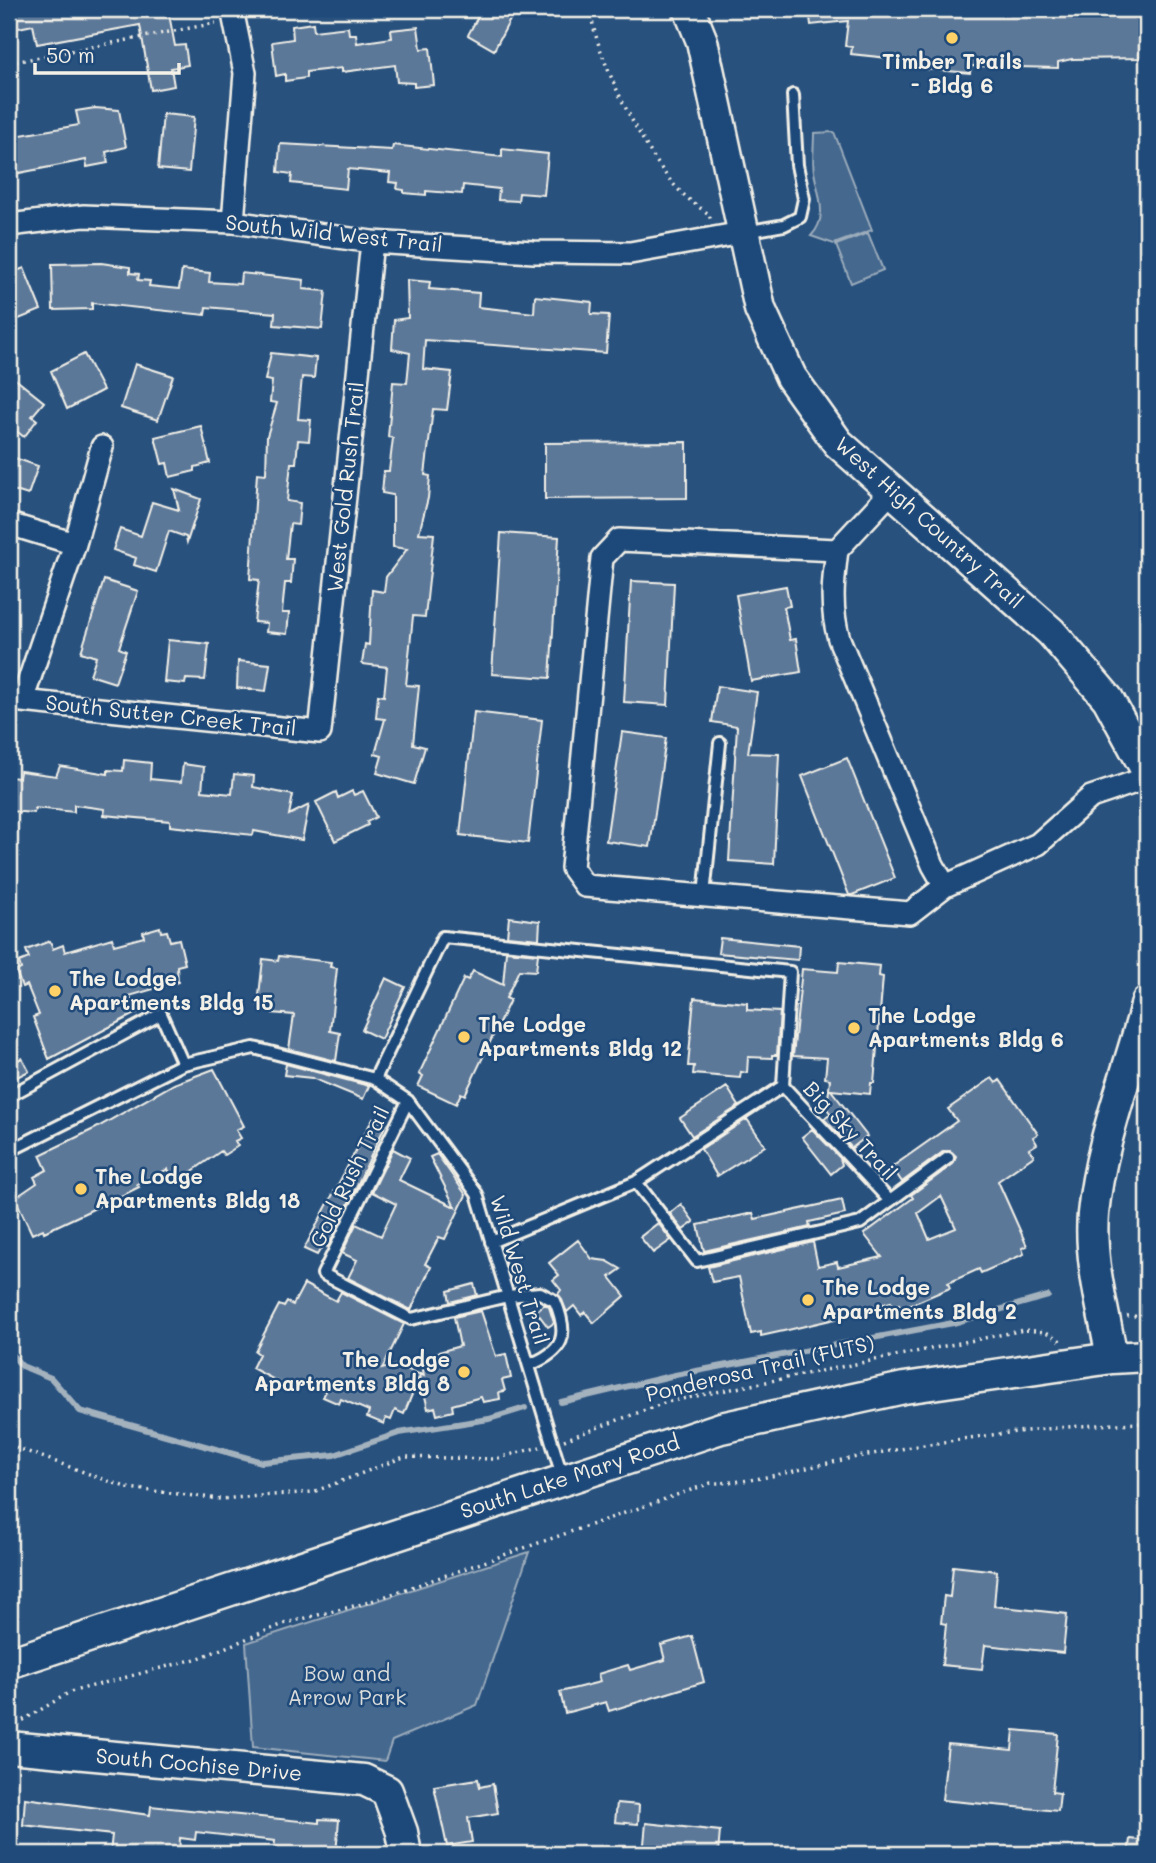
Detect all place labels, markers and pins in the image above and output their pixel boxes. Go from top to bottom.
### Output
marker: Timber Trails - Bldg 6 [944,30,960,46]
place label: Timber Trails - Bldg 6 [882,47,1022,98]
place label: The Lodge Apartments Bldg 15 [69,964,274,1015]
marker: The Lodge Apartments Bldg 15 [47,983,63,999]
place label: The Lodge Apartments Bldg 6 [868,1001,1064,1052]
place label: The Lodge Apartments Bldg 12 [478,1010,682,1061]
marker: The Lodge Apartments Bldg 6 [846,1020,862,1036]
marker: The Lodge Apartments Bldg 12 [456,1029,472,1045]
place label: The Lodge Apartments Bldg 18 [95,1162,300,1213]
marker: The Lodge Apartments Bldg 18 [73,1181,89,1197]
place label: The Lodge Apartments Bldg 2 [822,1273,1017,1324]
marker: The Lodge Apartments Bldg 2 [800,1292,816,1308]
place label: The Lodge Apartments Bldg 8 [254,1345,450,1396]
marker: The Lodge Apartments Bldg 8 [456,1364,472,1380]

